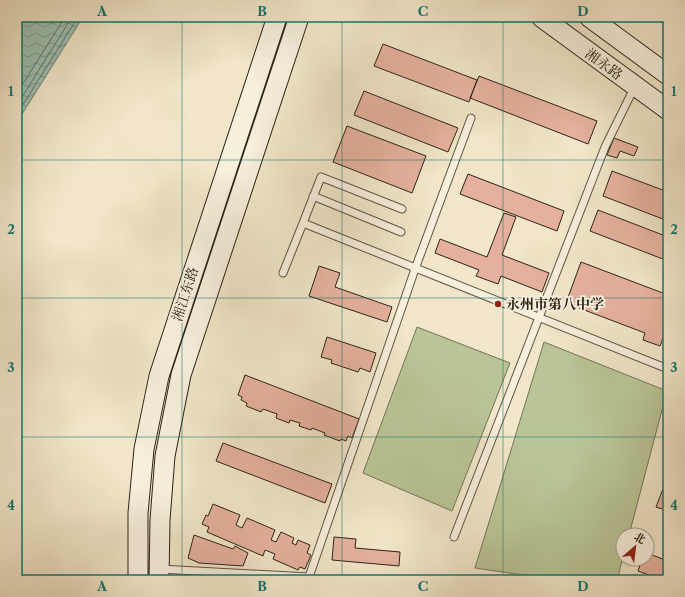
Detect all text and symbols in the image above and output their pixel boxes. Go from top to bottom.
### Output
text: A [96,3,108,19]
text: B [257,3,267,19]
text: C [418,3,428,19]
text: D [577,3,589,19]
street label: 湘永路 [582,44,626,84]
text: 1 [8,83,14,99]
text: 1 [671,83,677,99]
text: 2 [7,221,15,237]
text: 2 [670,221,678,237]
street label: 湘江东路 [168,265,202,323]
place label: 永州市第八中学 [506,295,604,313]
marker: 永州市第八中学 [493,299,503,309]
text: 3 [7,359,15,375]
text: 3 [670,359,678,375]
text: 4 [7,497,15,513]
text: 4 [670,497,678,513]
north arrow [615,527,655,567]
text: 北 [632,529,648,547]
text: A [96,578,108,594]
text: B [257,578,267,594]
text: C [418,578,428,594]
text: D [577,578,589,594]

